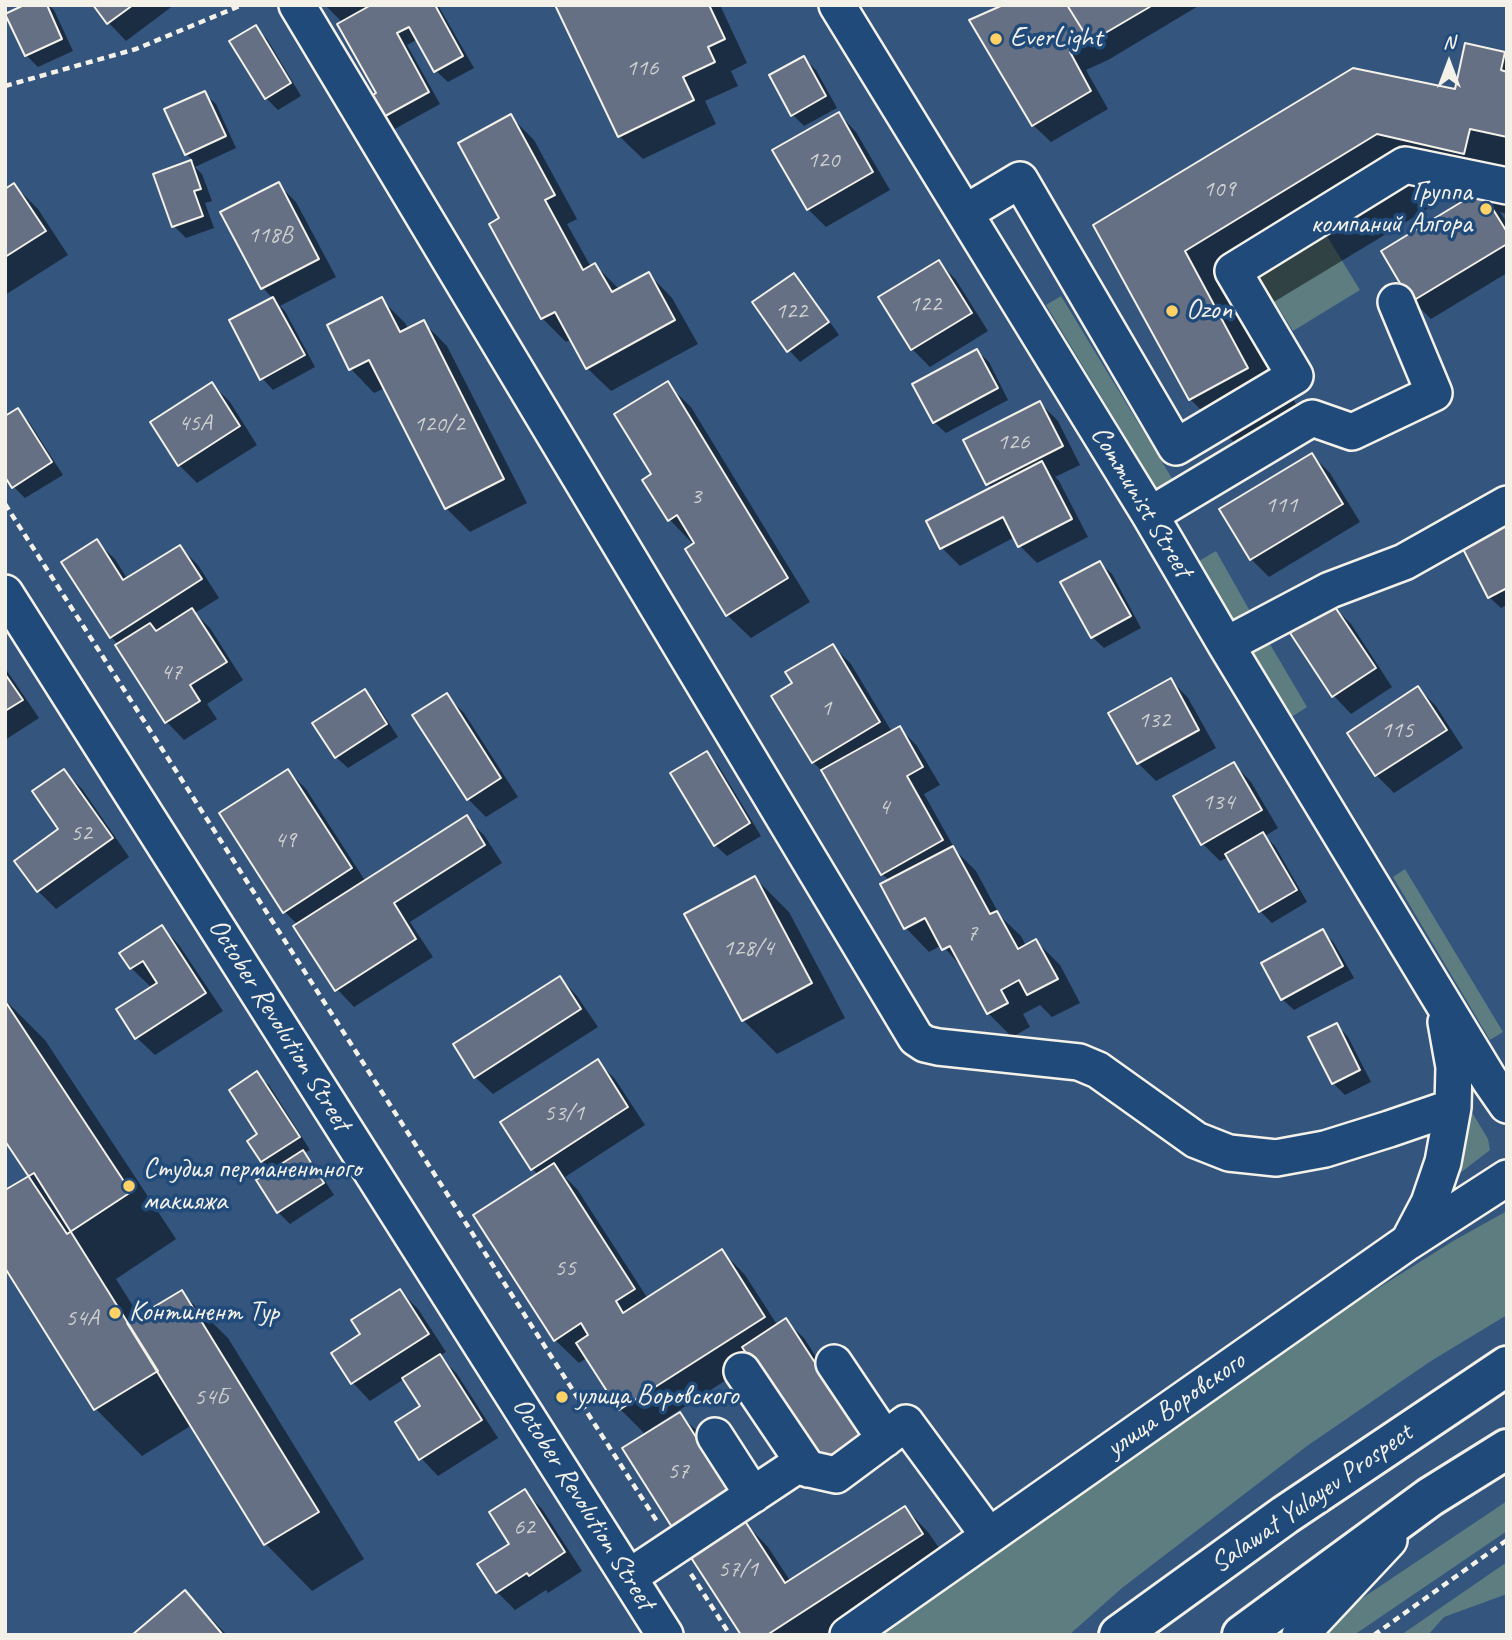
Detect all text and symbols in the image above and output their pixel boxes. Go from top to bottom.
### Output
place label: EverLight [1010,22,1102,56]
north arrow [1414,28,1484,98]
text: N [1443,30,1455,54]
marker: EverLight [988,31,1004,47]
house number: 116 [626,55,658,83]
house number: 120 [807,147,839,175]
house number: 109 [1203,176,1235,204]
place label: Группа компаний Алгора [1310,176,1472,242]
marker: Группа компаний Алгора [1478,201,1494,217]
house number: 118В [248,222,292,250]
house number: 122 [909,291,941,319]
place label: Ozon [1186,294,1232,328]
house number: 122 [775,298,807,326]
marker: Ozon [1164,303,1180,319]
house number: 45А [178,410,212,438]
house number: 120/2 [413,411,465,439]
street label: Communist Street [1083,420,1199,584]
house number: 126 [997,429,1029,457]
house number: 3 [691,483,701,511]
house number: 111 [1265,492,1297,520]
house number: 47 [160,659,182,687]
house number: 1 [821,695,831,723]
house number: 132 [1138,707,1170,735]
house number: 115 [1381,717,1413,745]
house number: 134 [1202,789,1234,817]
house number: 4 [879,794,889,822]
house number: 52 [70,820,92,848]
house number: 49 [274,827,296,855]
street label: October Revolution Street [200,913,358,1137]
house number: 7 [967,920,977,948]
house number: 128/4 [722,935,774,963]
house number: 53/1 [544,1100,584,1128]
place label: Студия перманентного макияжа [143,1153,361,1219]
marker: Студия перманентного макияжа [121,1178,137,1194]
house number: 55 [554,1255,576,1283]
place label: Континент Тур [129,1296,279,1330]
house number: 54А [65,1305,99,1333]
marker: Континент Тур [107,1305,123,1321]
street label: улица Воровского [1100,1345,1252,1465]
place label: улица Воровского [576,1380,738,1414]
house number: 54Б [194,1384,228,1412]
marker: улица Воровского [554,1389,570,1405]
street label: October Revolution Street [504,1392,662,1616]
street label: Salawat Yulayev Prospect [1205,1417,1419,1581]
house number: 57 [667,1458,689,1486]
house number: 62 [513,1514,535,1542]
house number: 57/1 [718,1556,758,1584]

